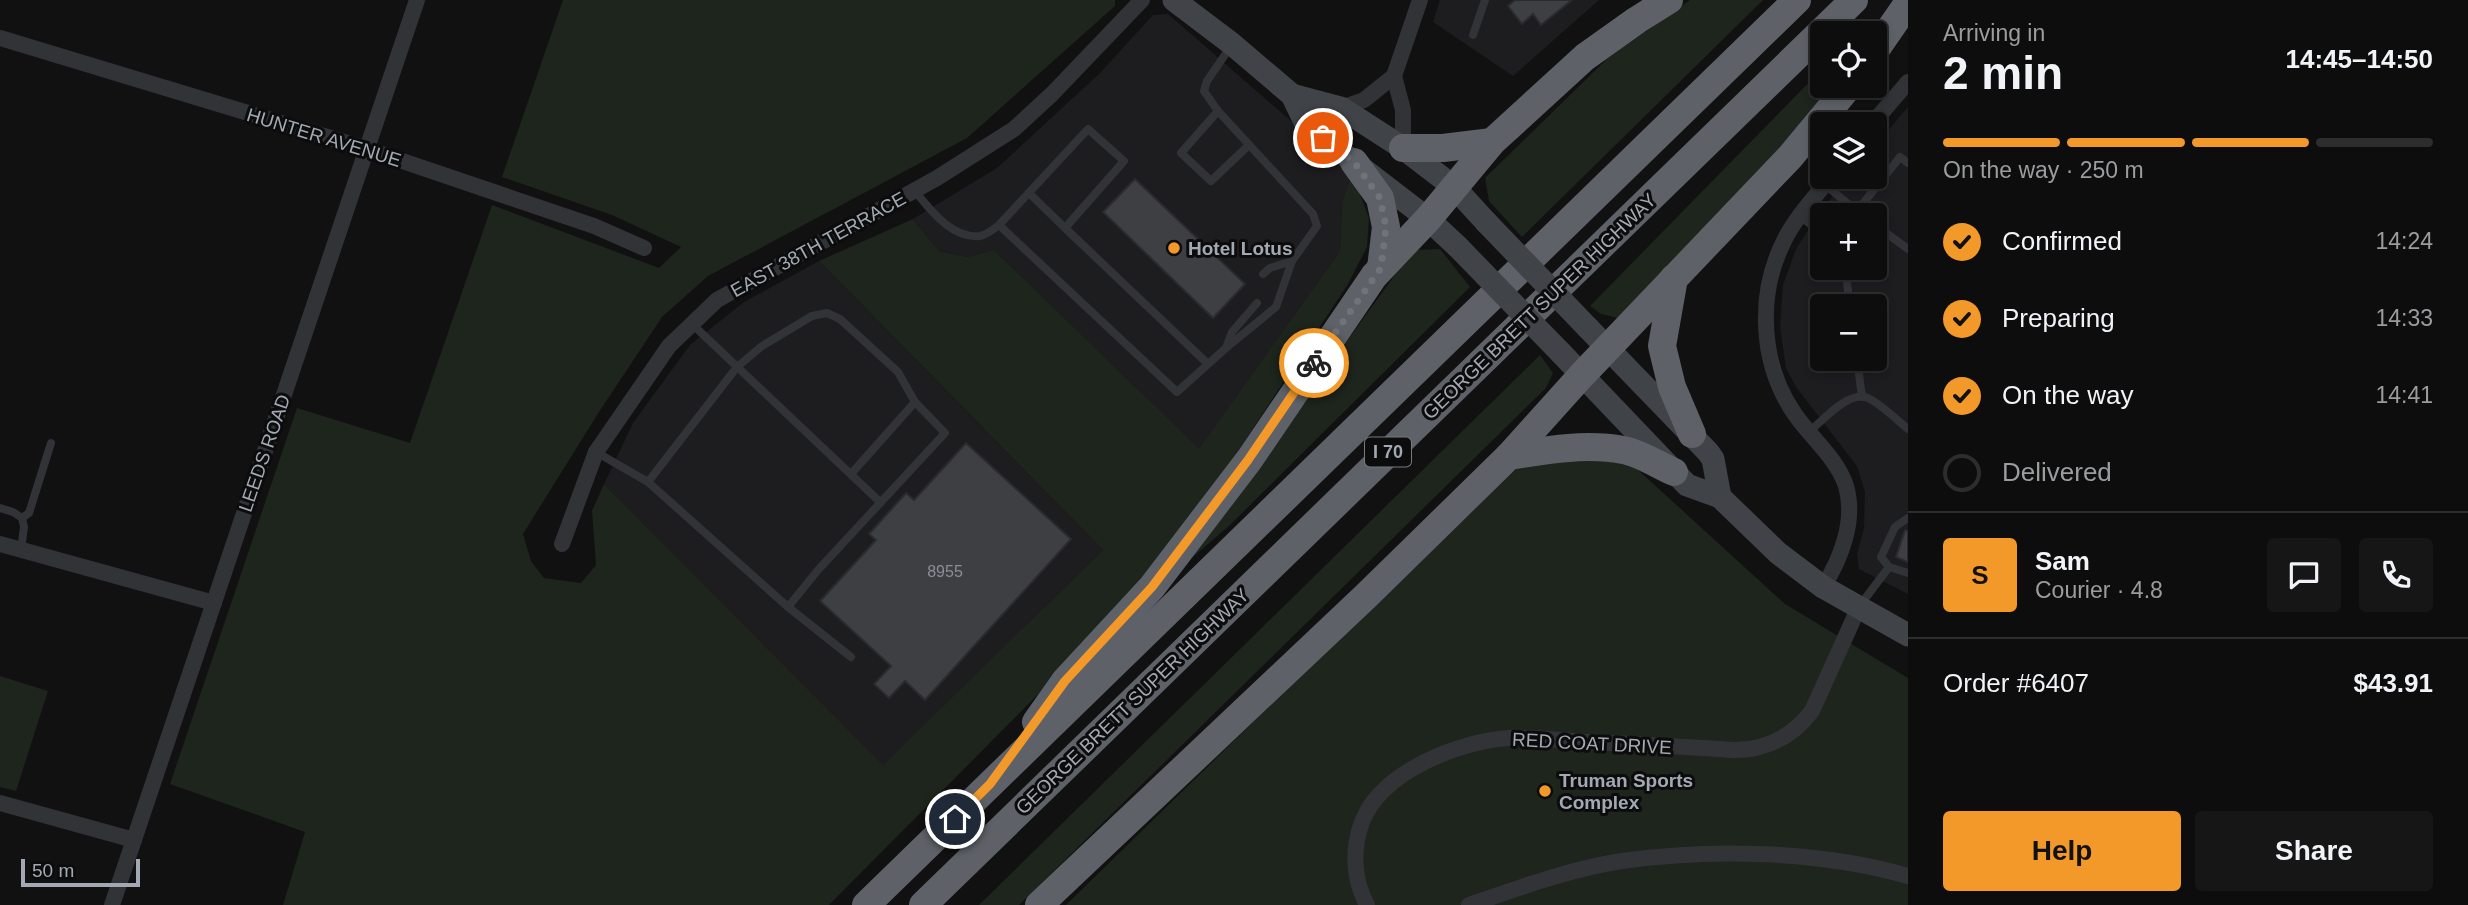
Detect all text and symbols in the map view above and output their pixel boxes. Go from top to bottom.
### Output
text: Arriving in [1943,20,2045,46]
map controls [1810,21,1887,371]
button: locate [1810,21,1887,98]
text: 14:45–14:50 [2286,44,2433,74]
text: 2 min [1943,47,2063,99]
street label: HUNTER AVENUE [244,104,403,171]
pin [1293,108,1353,168]
button: layers [1810,112,1887,189]
icon: bag [1304,119,1342,157]
text: On the way · 250 m [1943,157,2144,183]
street label: EAST 38TH TERRACE [727,188,909,301]
street label: GEORGE BRETT SUPER HIGHWAY [1419,189,1660,423]
button: + [1810,203,1887,280]
icon: check [1943,223,1981,261]
text: Confirmed [2002,226,2122,256]
text: 14:24 [2375,228,2433,254]
place label: Hotel Lotus [1188,238,1293,259]
marker: Hotel Lotus [1166,240,1182,256]
button: − [1810,294,1887,371]
icon: check [1943,300,1981,338]
text: Preparing [2002,303,2115,333]
text: 14:33 [2375,305,2433,331]
courier [1279,328,1349,398]
icon: bike [1295,344,1333,382]
icon: check [1943,377,1981,415]
text: On the way [2002,380,2134,410]
text: 14:41 [2375,382,2433,408]
street label: LEEDS ROAD [235,392,294,514]
road number: I 70 [1365,438,1411,466]
text: Delivered [2002,457,2112,487]
button: chat [2267,538,2341,612]
button: phone [2359,538,2433,612]
text: Sam [2035,546,2090,576]
text: S [1971,560,1989,590]
house number: 8955 [927,563,963,580]
text: Courier · 4.8 [2035,577,2163,603]
street label: GEORGE BRETT SUPER HIGHWAY [1012,584,1253,818]
text: Order #6407 [1943,668,2089,698]
text: $43.91 [2353,668,2433,698]
street label: RED COAT DRIVE [1512,729,1672,758]
place label: Truman Sports Complex [1559,770,1693,813]
marker: Truman Sports Complex [1537,783,1553,799]
pin [925,789,985,849]
icon: home [936,800,974,838]
button: Help [1943,811,2181,891]
button: Share [2195,811,2433,891]
scale bar [21,856,140,888]
text: 50 m [32,860,74,881]

